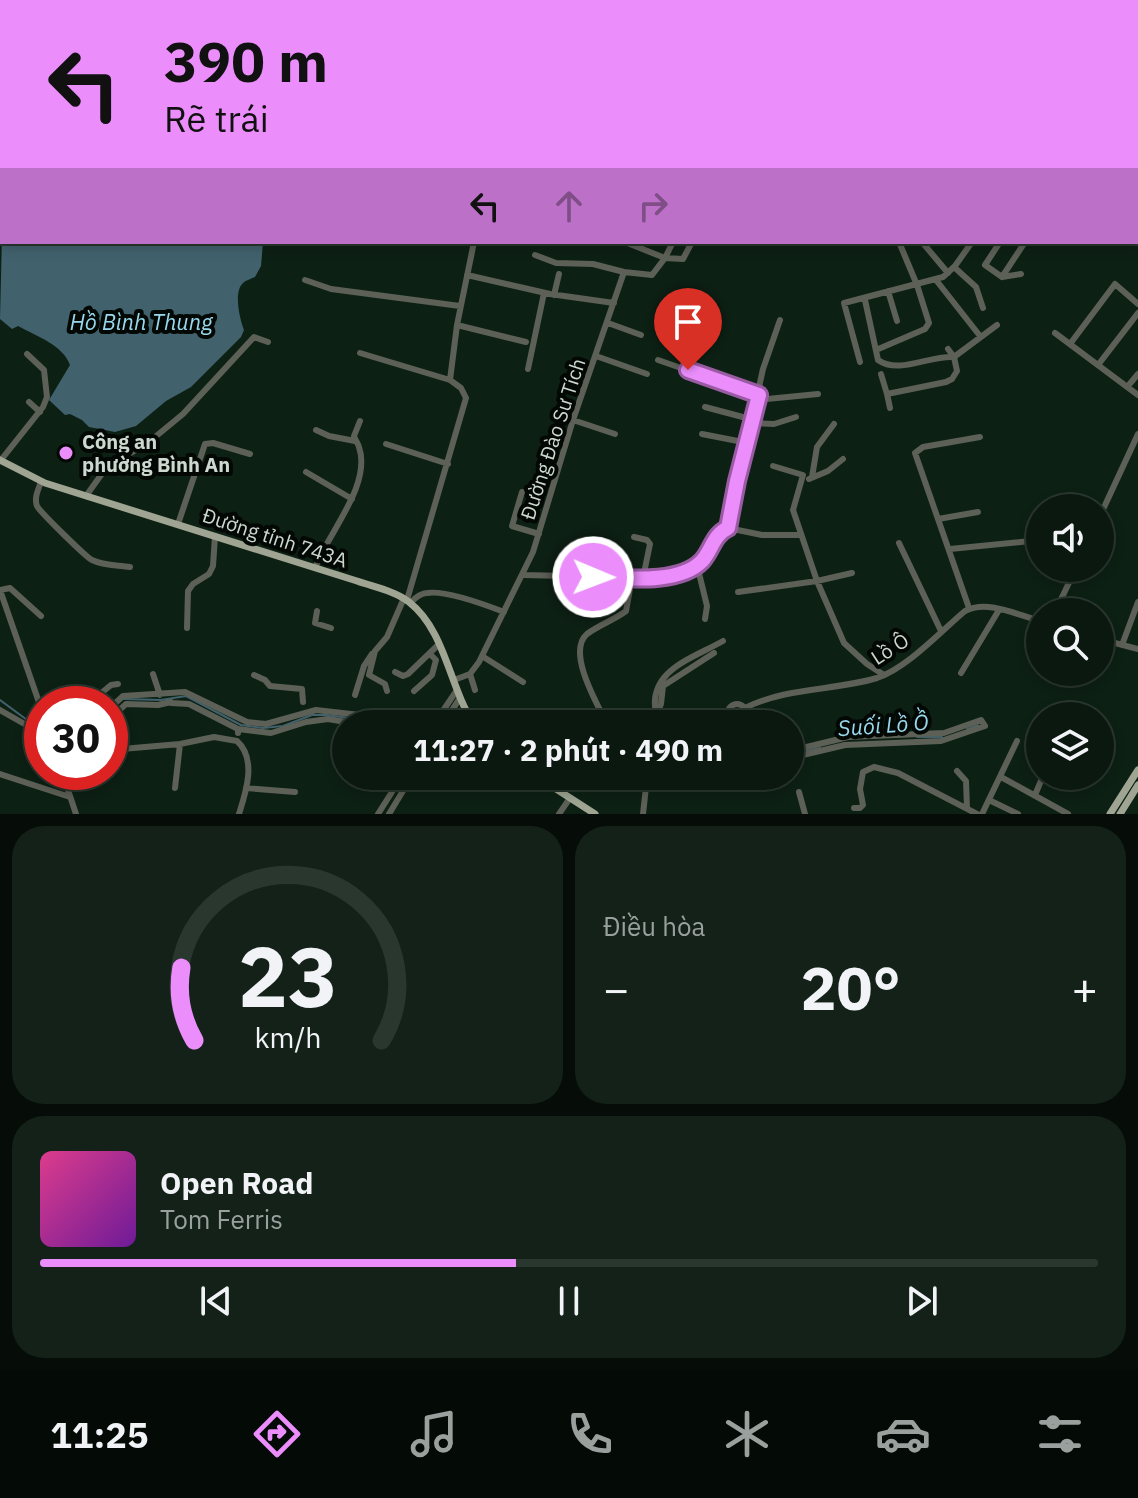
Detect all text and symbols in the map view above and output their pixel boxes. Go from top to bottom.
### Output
text: 390 m [164,25,328,97]
icon: left [32,32,136,136]
text: Rẽ trái [164,95,269,142]
icon: left [463,184,507,228]
icon: ahead [547,184,591,228]
icon: right [631,184,675,228]
pin [654,288,722,370]
icon: arrive [666,300,710,344]
water label: Hồ Bình Thung [70,307,213,336]
street label: Đường Đào Sư Tích [514,355,591,523]
place label: Công an phường Bình An [82,428,230,478]
marker: Công an phường Bình An [57,444,75,462]
map controls [1026,494,1114,790]
button: sound [1026,494,1114,582]
street label: Đường tỉnh 743A [199,501,351,574]
position arrow [551,535,635,619]
button: search [1026,598,1114,686]
street label: Lồ Ô [866,626,914,671]
speed limit sign: 30 [24,686,128,790]
button: layers [1026,702,1114,790]
water label: Suối Lồ Ồ [837,705,929,742]
text: 11:27 · 2 phút · 490 m [413,730,723,769]
text: Điều hòa [603,909,705,943]
text: 23 [238,922,337,1030]
text: 20° [800,948,901,1027]
text: − [603,960,629,1017]
text: + [1072,960,1098,1017]
text: km/h [254,1019,321,1056]
text: Open Road [160,1163,313,1202]
text: Tom Ferris [160,1202,283,1236]
icon: previous [194,1279,238,1323]
icon: pause [547,1279,591,1323]
icon: next [900,1279,944,1323]
icon: directions [249,1406,305,1462]
icon: music [406,1406,462,1462]
icon: phone [562,1406,618,1462]
icon: climate [719,1406,775,1462]
icon: car [875,1406,931,1462]
icon: filters [1032,1406,1088,1462]
text: 11:25 [50,1411,149,1458]

